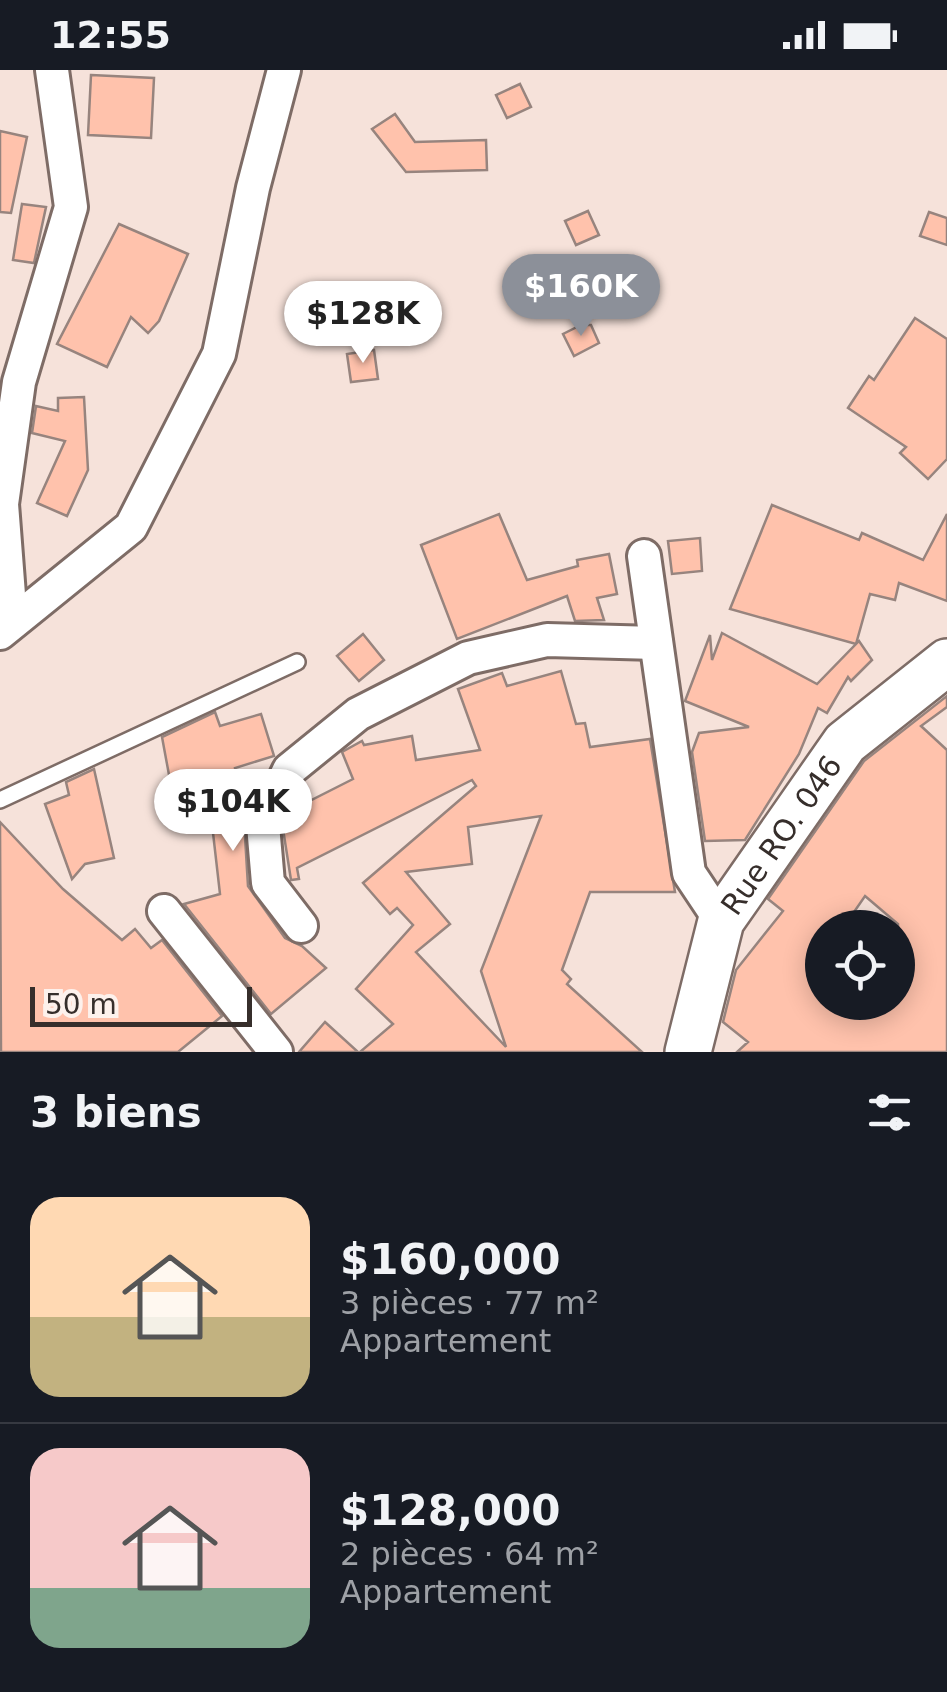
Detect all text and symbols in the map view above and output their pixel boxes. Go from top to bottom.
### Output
text: 12:55 [50,13,171,57]
pin: $160K [511,254,651,339]
text: $160K [524,267,638,305]
pin: $128K [293,281,433,366]
text: $128K [306,294,420,332]
street label: Rue RO. 046 [713,749,849,921]
pin: $104K [163,769,303,854]
text: $104K [176,782,290,820]
map controls [805,910,915,1020]
button: locate [805,910,915,1020]
scale bar [30,982,252,1026]
text: 50 m [45,988,117,1021]
icon: filters [862,1085,917,1140]
text: 3 biens [30,1088,202,1137]
text: $160,000 [340,1235,561,1284]
icon: home [110,1237,230,1357]
text: 3 pièces · 77 m² [340,1284,599,1322]
text: Appartement [340,1322,551,1360]
text: $128,000 [340,1486,561,1535]
icon: home [110,1488,230,1608]
text: 2 pièces · 64 m² [340,1535,599,1573]
text: Appartement [340,1573,551,1611]

